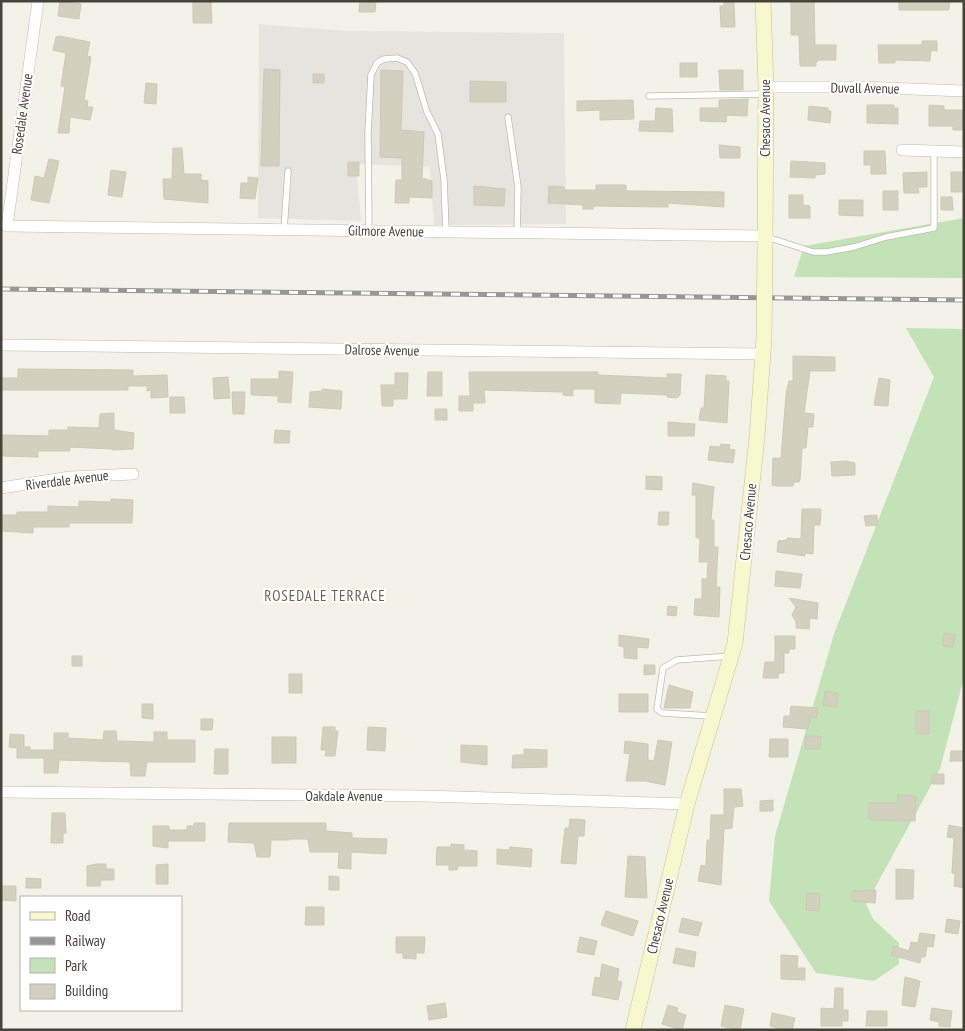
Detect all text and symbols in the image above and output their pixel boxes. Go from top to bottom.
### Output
street label: Rosedale Avenue [7,72,37,156]
street label: Duvall Avenue [830,78,900,98]
street label: Chesaco Avenue [756,79,774,157]
street label: Gilmore Avenue [348,221,424,241]
street label: Dalrose Avenue [345,340,420,360]
street label: Riverdale Avenue [24,466,110,494]
street label: Chesaco Avenue [736,482,760,561]
district label: ROSEDALE TERRACE [264,586,386,605]
street label: Oakdale Avenue [305,787,383,805]
street label: Chesaco Avenue [643,876,678,956]
legend [20,896,182,1011]
text: Road [65,906,91,925]
text: Railway [65,931,106,950]
text: Park [65,956,87,975]
text: Building [65,981,108,1000]

